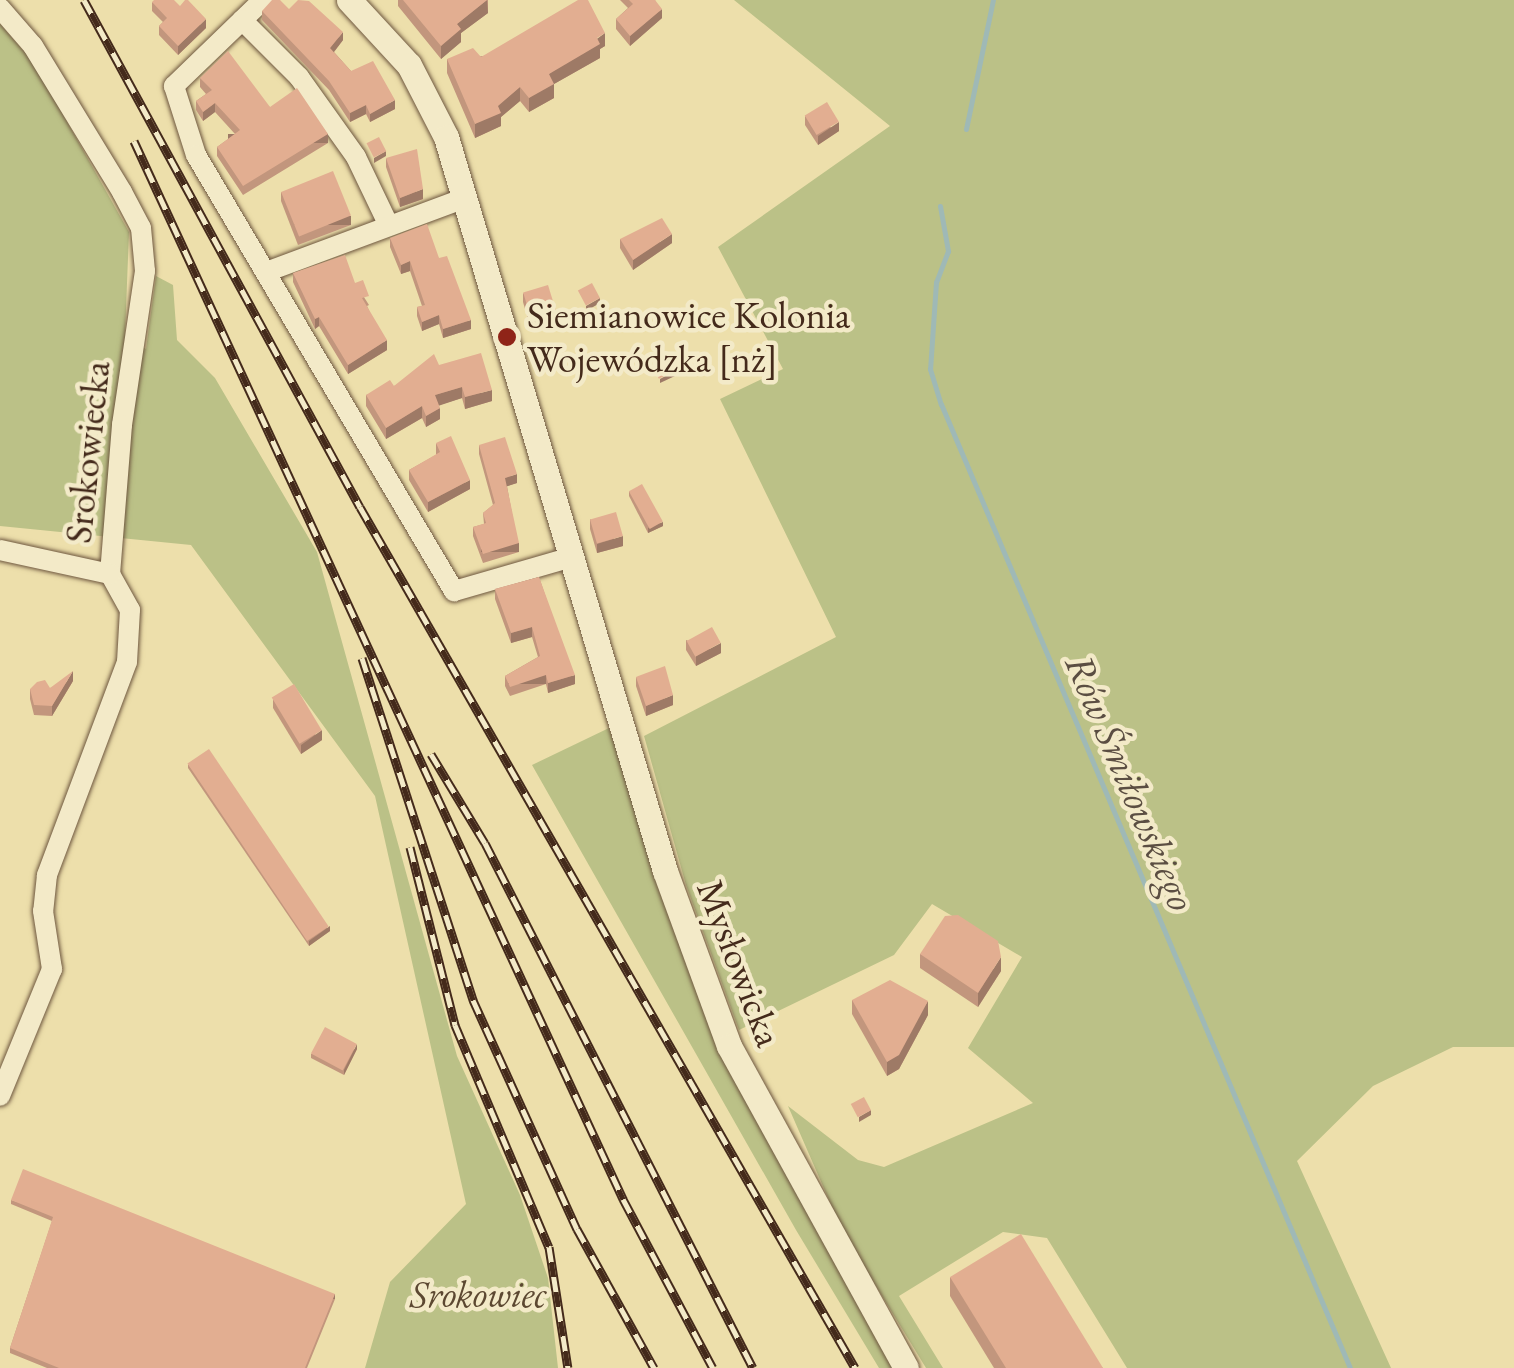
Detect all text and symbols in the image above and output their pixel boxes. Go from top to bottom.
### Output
place label: Siemianowice Kolonia Wojewódzka [nż] [527,292,850,382]
marker: Siemianowice Kolonia Wojewódzka [nż] [496,326,518,348]
street label: Srokowiecka [55,359,119,545]
water label: Rów Śmiłowskiego [1055,646,1207,918]
street label: Mysłowicka [687,873,793,1053]
park label: Srokowiec [410,1271,546,1317]

